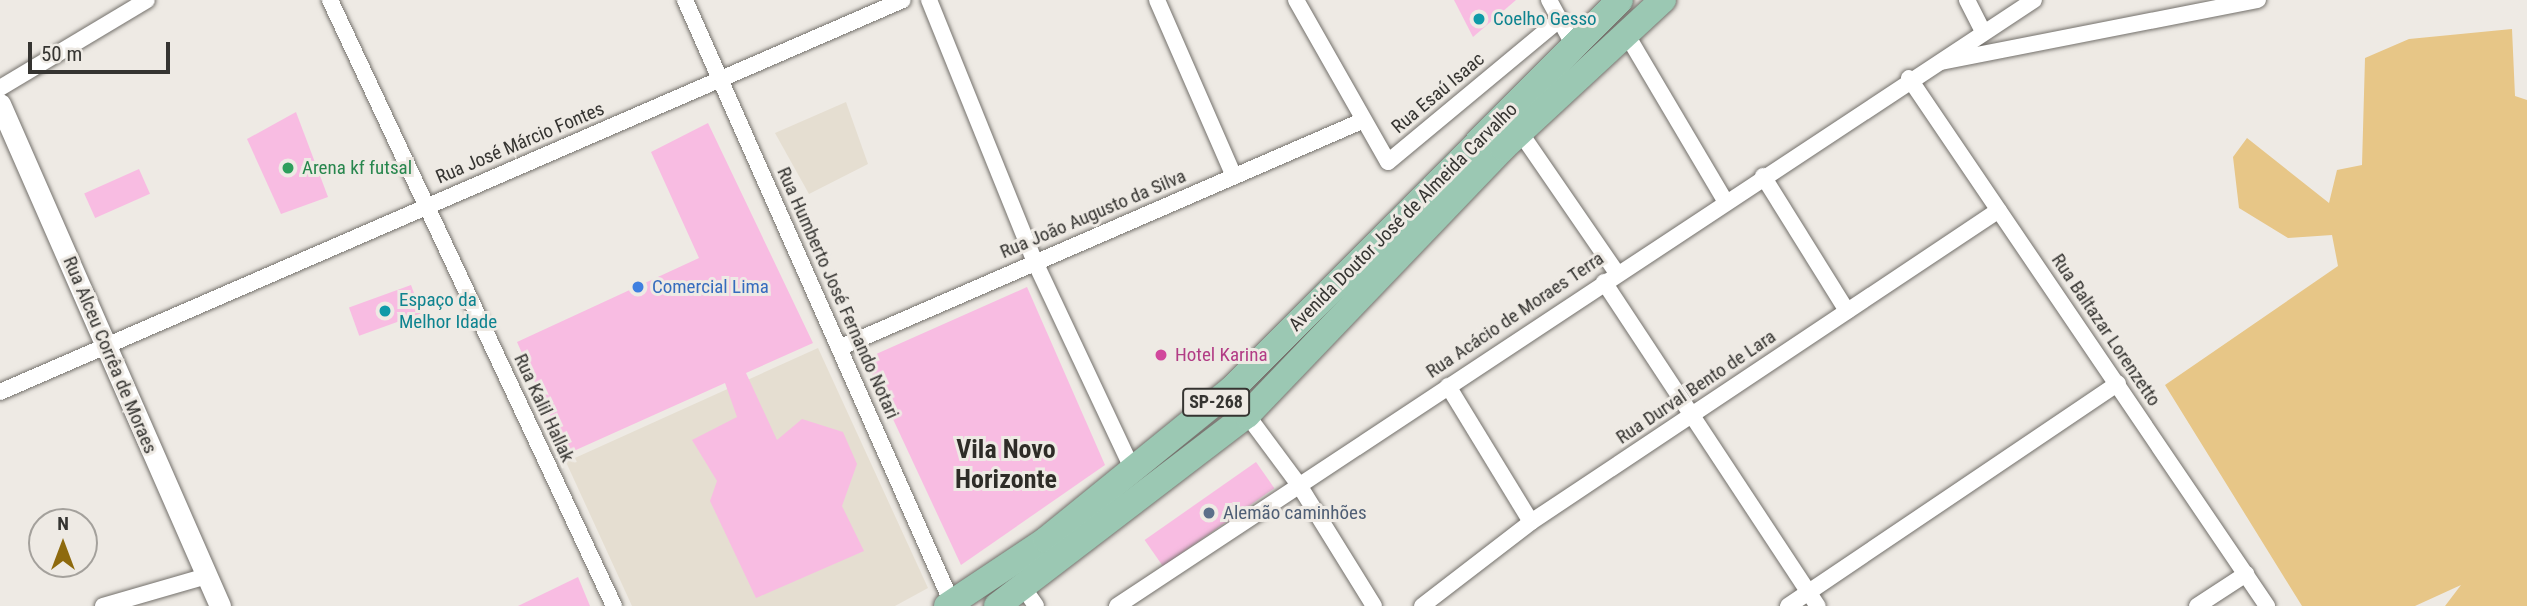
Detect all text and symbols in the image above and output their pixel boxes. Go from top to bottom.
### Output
place label: Coelho Gesso [1493,8,1597,30]
marker: Coelho Gesso [1471,11,1487,27]
scale bar [32,28,173,72]
text: 50 m [41,42,82,66]
street label: Rua Esaú Isaac [1387,48,1489,138]
street label: Rua José Márcio Fontes [433,97,607,189]
street label: Avenida Doutor José de Almeida Carvalho [1284,98,1522,336]
place label: Arena kf futsal [302,157,412,179]
marker: Arena kf futsal [280,160,296,176]
street label: Rua Humberto José Fernando Notari [772,164,904,422]
street label: Rua João Augusto da Silva [997,165,1189,263]
street label: Rua Acácio de Moraes Terra [1422,247,1608,383]
street label: Rua Baltazar Lorenzetto [2047,249,2165,411]
street label: Rua Alceu Corrêa de Moraes [58,253,162,457]
place label: Comercial Lima [652,276,769,298]
marker: Comercial Lima [630,279,646,295]
place label: Espaço da Melhor Idade [399,289,497,333]
marker: Espaço da Melhor Idade [377,303,393,319]
street label: Rua Durval Bento de Lara [1612,325,1780,449]
place label: Hotel Karina [1175,344,1267,366]
marker: Hotel Karina [1153,347,1169,363]
street label: Rua Kalil Hallak [509,350,579,466]
road number: SP-268 [1181,388,1251,416]
district label: Vila Novo Horizonte [955,434,1057,496]
place label: Alemão caminhões [1223,502,1367,524]
marker: Alemão caminhões [1201,505,1217,521]
north arrow [28,508,98,578]
text: N [57,512,69,535]

